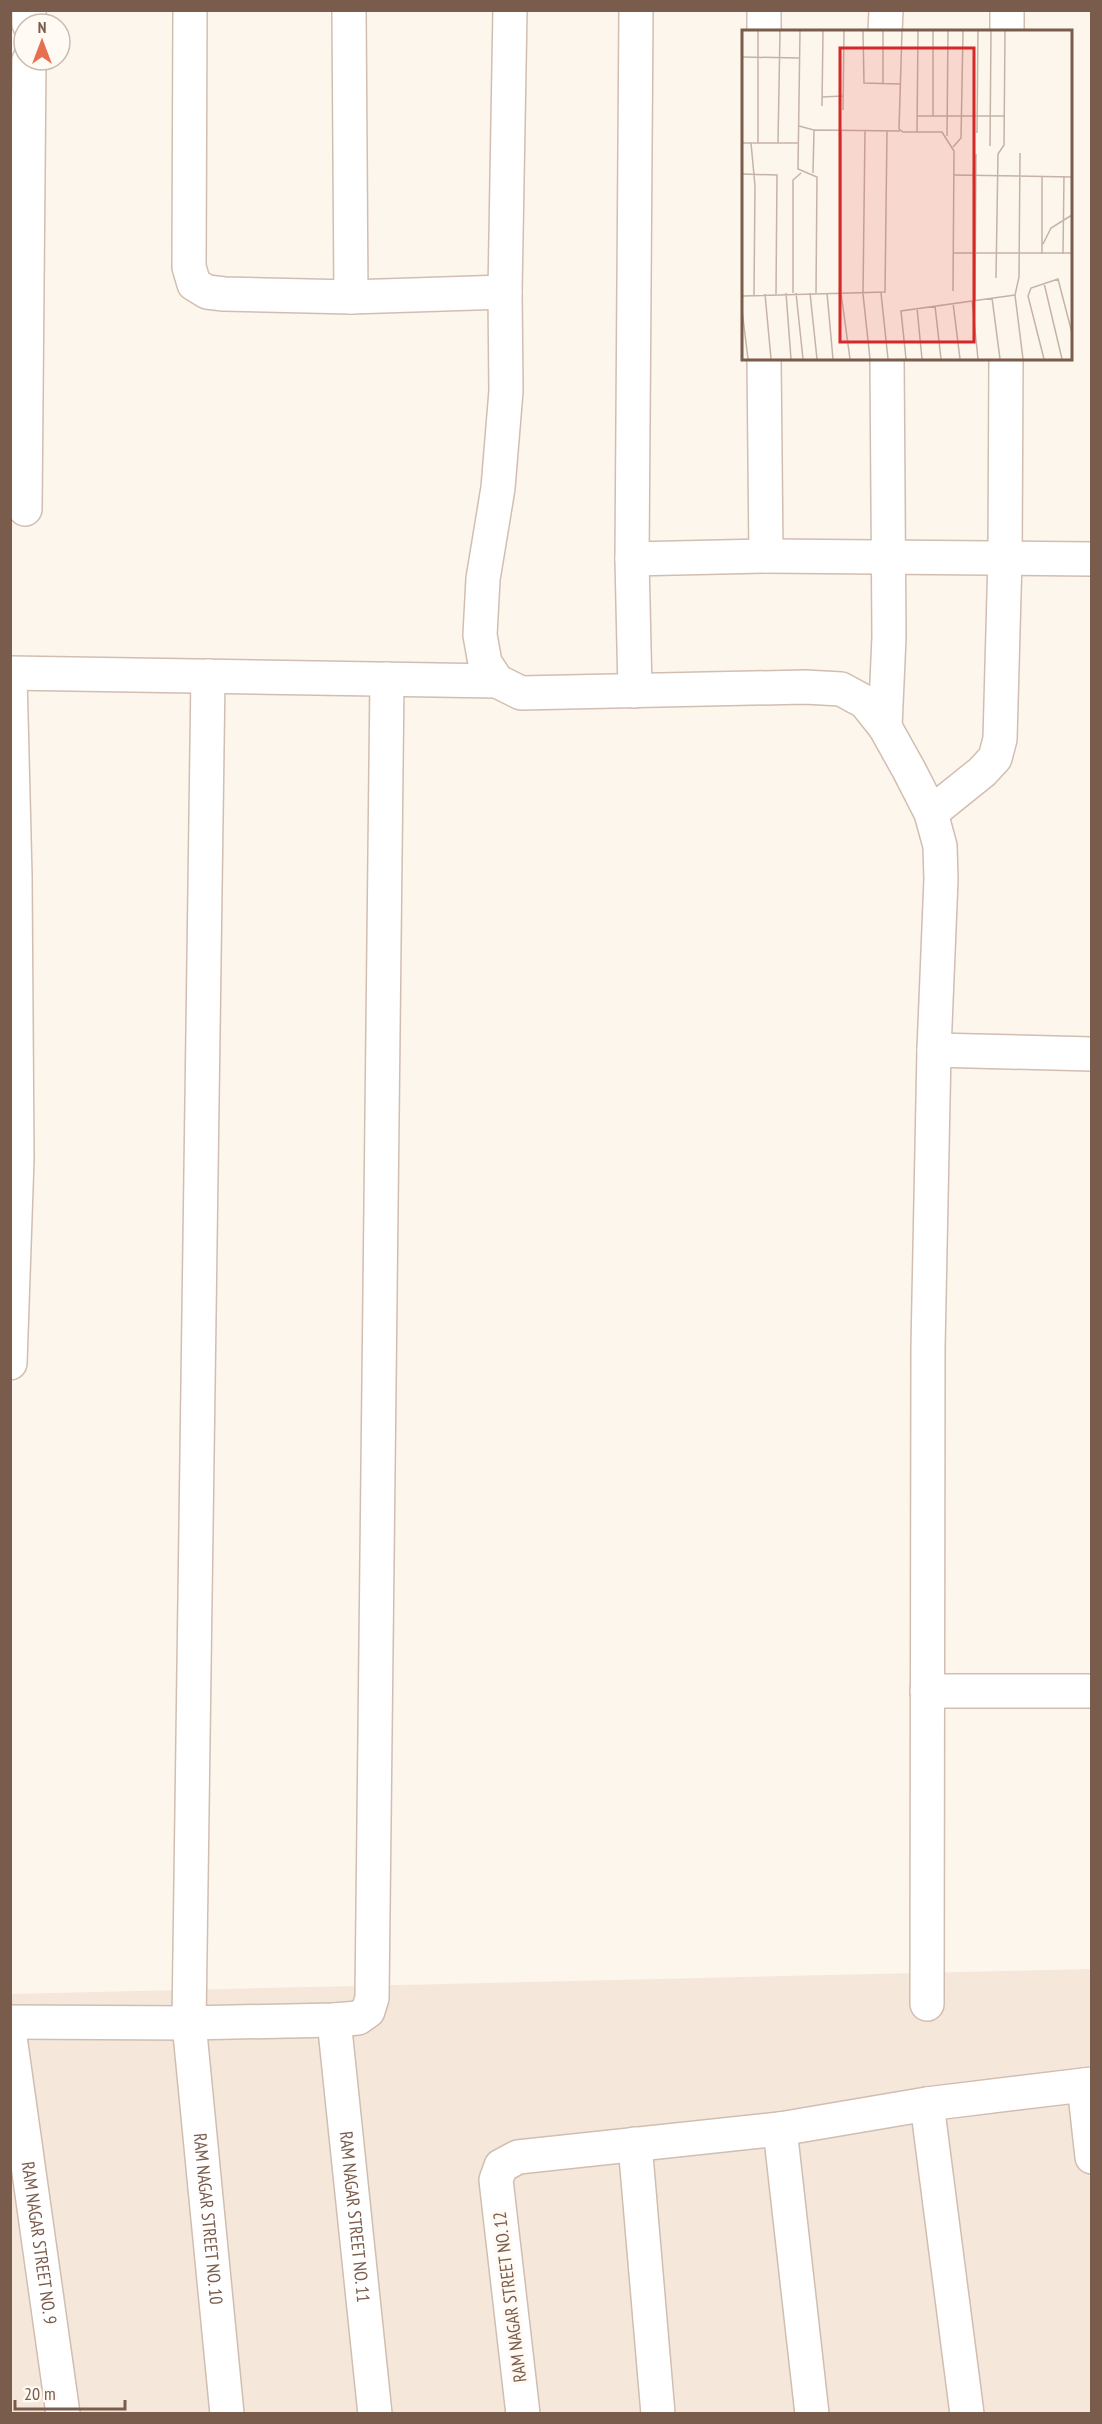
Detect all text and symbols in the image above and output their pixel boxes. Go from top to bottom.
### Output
north arrow [12,12,72,72]
text: N [38,17,46,37]
inset map [742,30,1072,360]
street label: RAM NAGAR STREET NO. 11 [335,2130,375,2304]
street label: RAM NAGAR STREET NO. 10 [189,2132,228,2306]
street label: RAM NAGAR STREET NO. 9 [17,2160,62,2326]
street label: RAM NAGAR STREET NO. 12 [488,2210,531,2384]
scale bar [15,2373,124,2411]
text: 20 m [24,2382,56,2405]

